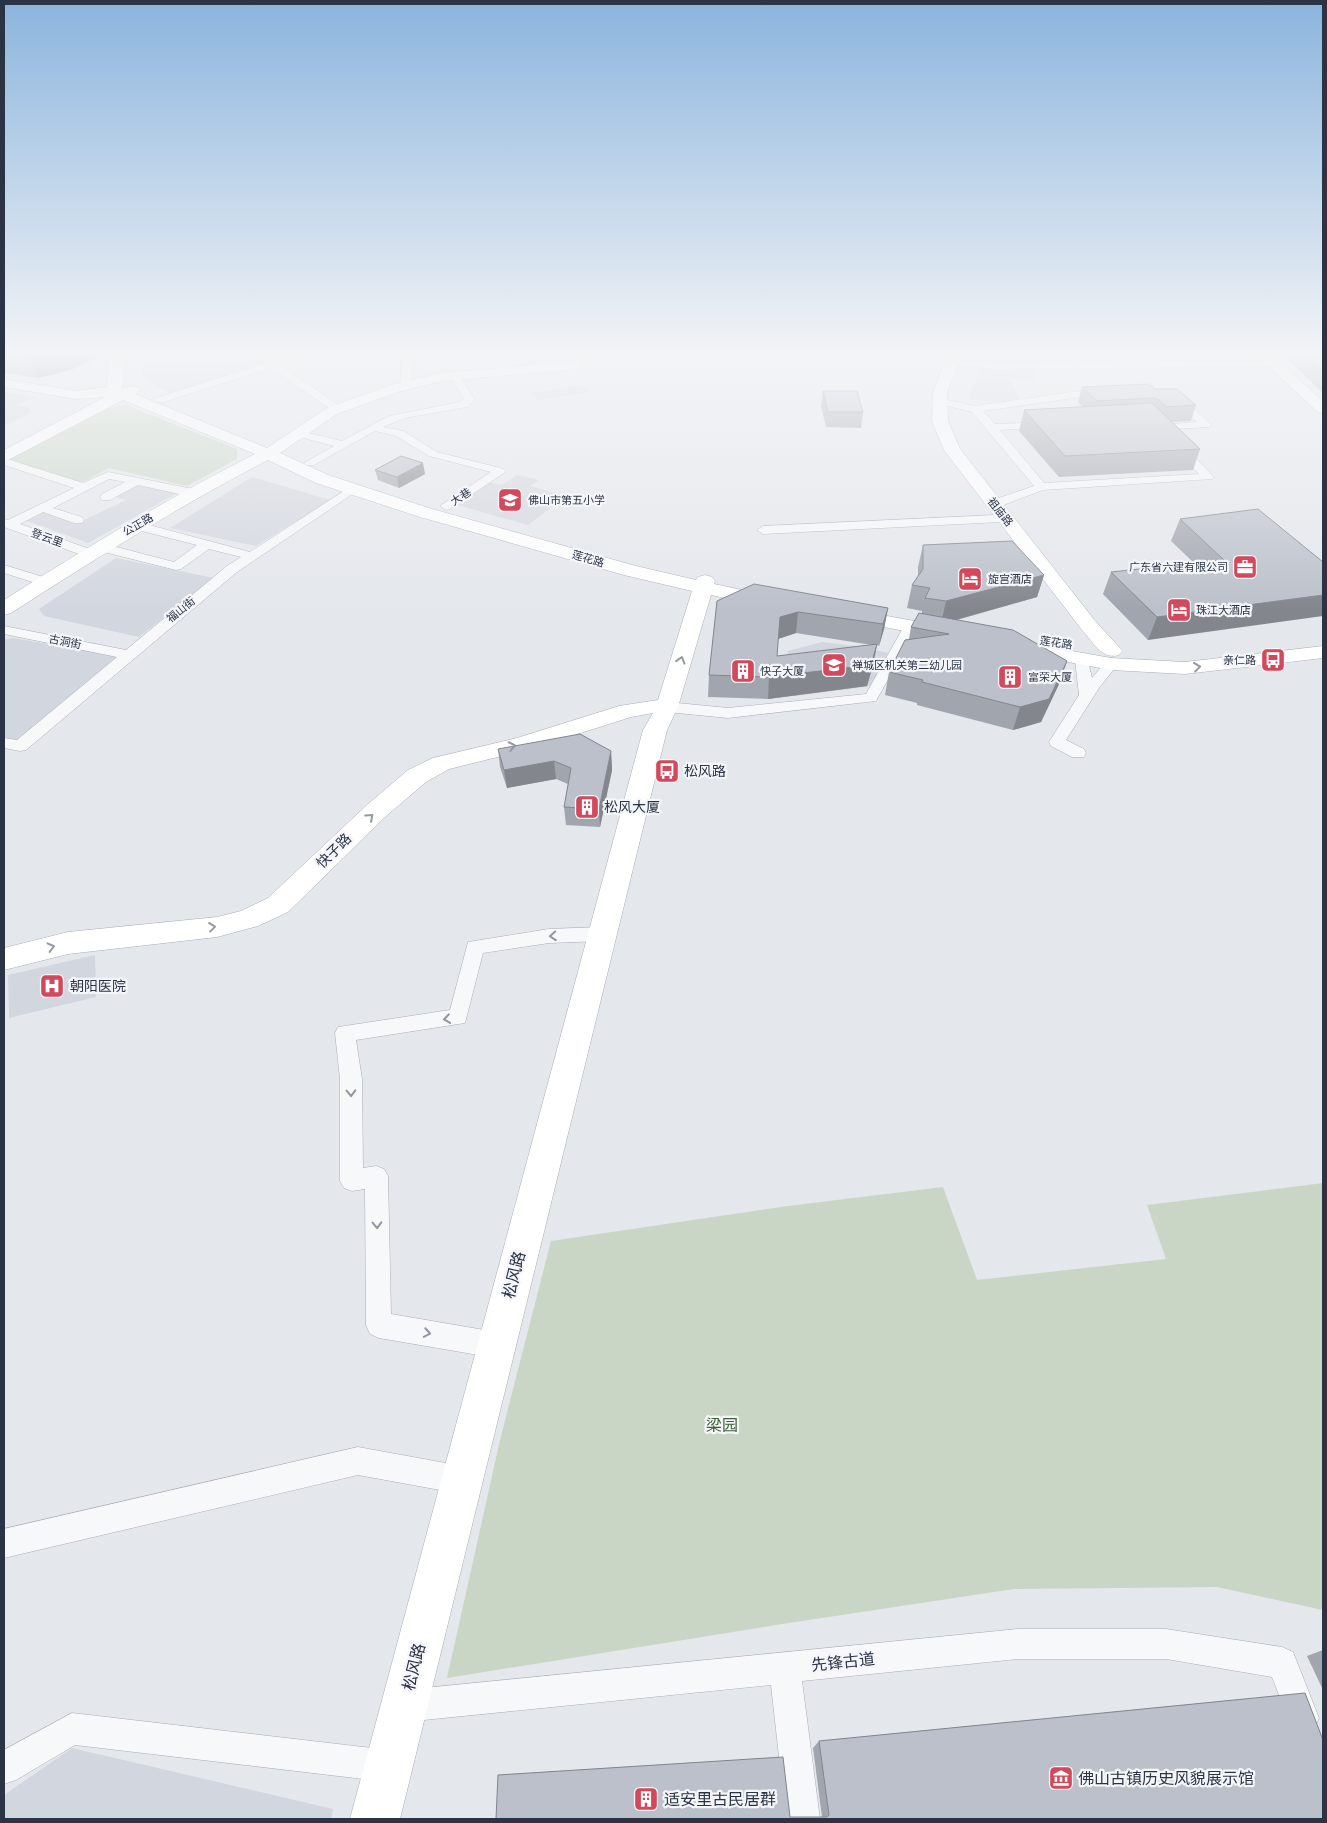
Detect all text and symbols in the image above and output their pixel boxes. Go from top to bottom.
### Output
street label: 大巷 [448,485,474,509]
school or university icon: 佛山市第五小学 [497,487,523,513]
place label: 佛山市第五小学 [528,494,605,507]
street label: 祖庙路 [985,495,1015,529]
street label: 公正路 [120,511,156,539]
street label: 登云里 [29,526,65,550]
street label: 莲花路 [570,548,606,570]
office icon: 广东省六建有限公司 [1232,554,1258,580]
place label: 广东省六建有限公司 [1129,561,1228,574]
hotel icon: 旋宫酒店 [957,566,983,592]
place label: 旋宫酒店 [988,573,1032,586]
street label: 福山街 [164,595,198,625]
hotel icon: 珠江大酒店 [1166,597,1192,623]
place label: 珠江大酒店 [1196,604,1251,617]
street label: 古洞街 [48,632,82,652]
street label: 莲花路 [1039,634,1073,652]
bus stop icon: 亲仁路 [1260,647,1286,673]
school or university icon: 禅城区机关第二幼儿园 [821,652,847,678]
place label: 亲仁路 [1223,654,1256,667]
one-way arrow [676,657,686,665]
building icon: 快子大厦 [730,658,756,684]
place label: 禅城区机关第二幼儿园 [852,659,962,672]
one-way arrow [1193,662,1201,673]
building icon: 富荣大厦 [997,664,1023,690]
place label: 快子大厦 [760,665,804,678]
place label: 富荣大厦 [1028,671,1072,684]
one-way arrow [507,741,516,751]
bus stop icon: 松风路 [654,758,680,784]
place label: 松风路 [684,763,726,780]
building icon: 松风大厦 [574,794,600,820]
place label: 松风大厦 [604,799,660,816]
one-way arrow [364,814,373,823]
street label: 快子路 [313,830,355,872]
one-way arrow [208,922,216,933]
one-way arrow [548,930,556,941]
one-way arrow [46,942,55,953]
hospital icon: 朝阳医院 [39,973,65,999]
place label: 朝阳医院 [70,978,126,995]
one-way arrow [442,1013,451,1023]
one-way arrow [346,1089,356,1097]
one-way arrow [372,1222,382,1229]
street label: 松风路 [499,1249,529,1301]
one-way arrow [422,1328,431,1338]
park label: 梁园 [706,1416,738,1435]
street label: 松风路 [399,1641,429,1693]
street label: 先锋古道 [810,1649,876,1675]
museum icon: 佛山古镇历史风貌展示馆 [1048,1765,1074,1791]
place label: 佛山古镇历史风貌展示馆 [1078,1769,1254,1788]
building icon: 适安里古民居群 [633,1786,659,1812]
place label: 适安里古民居群 [664,1790,776,1809]

